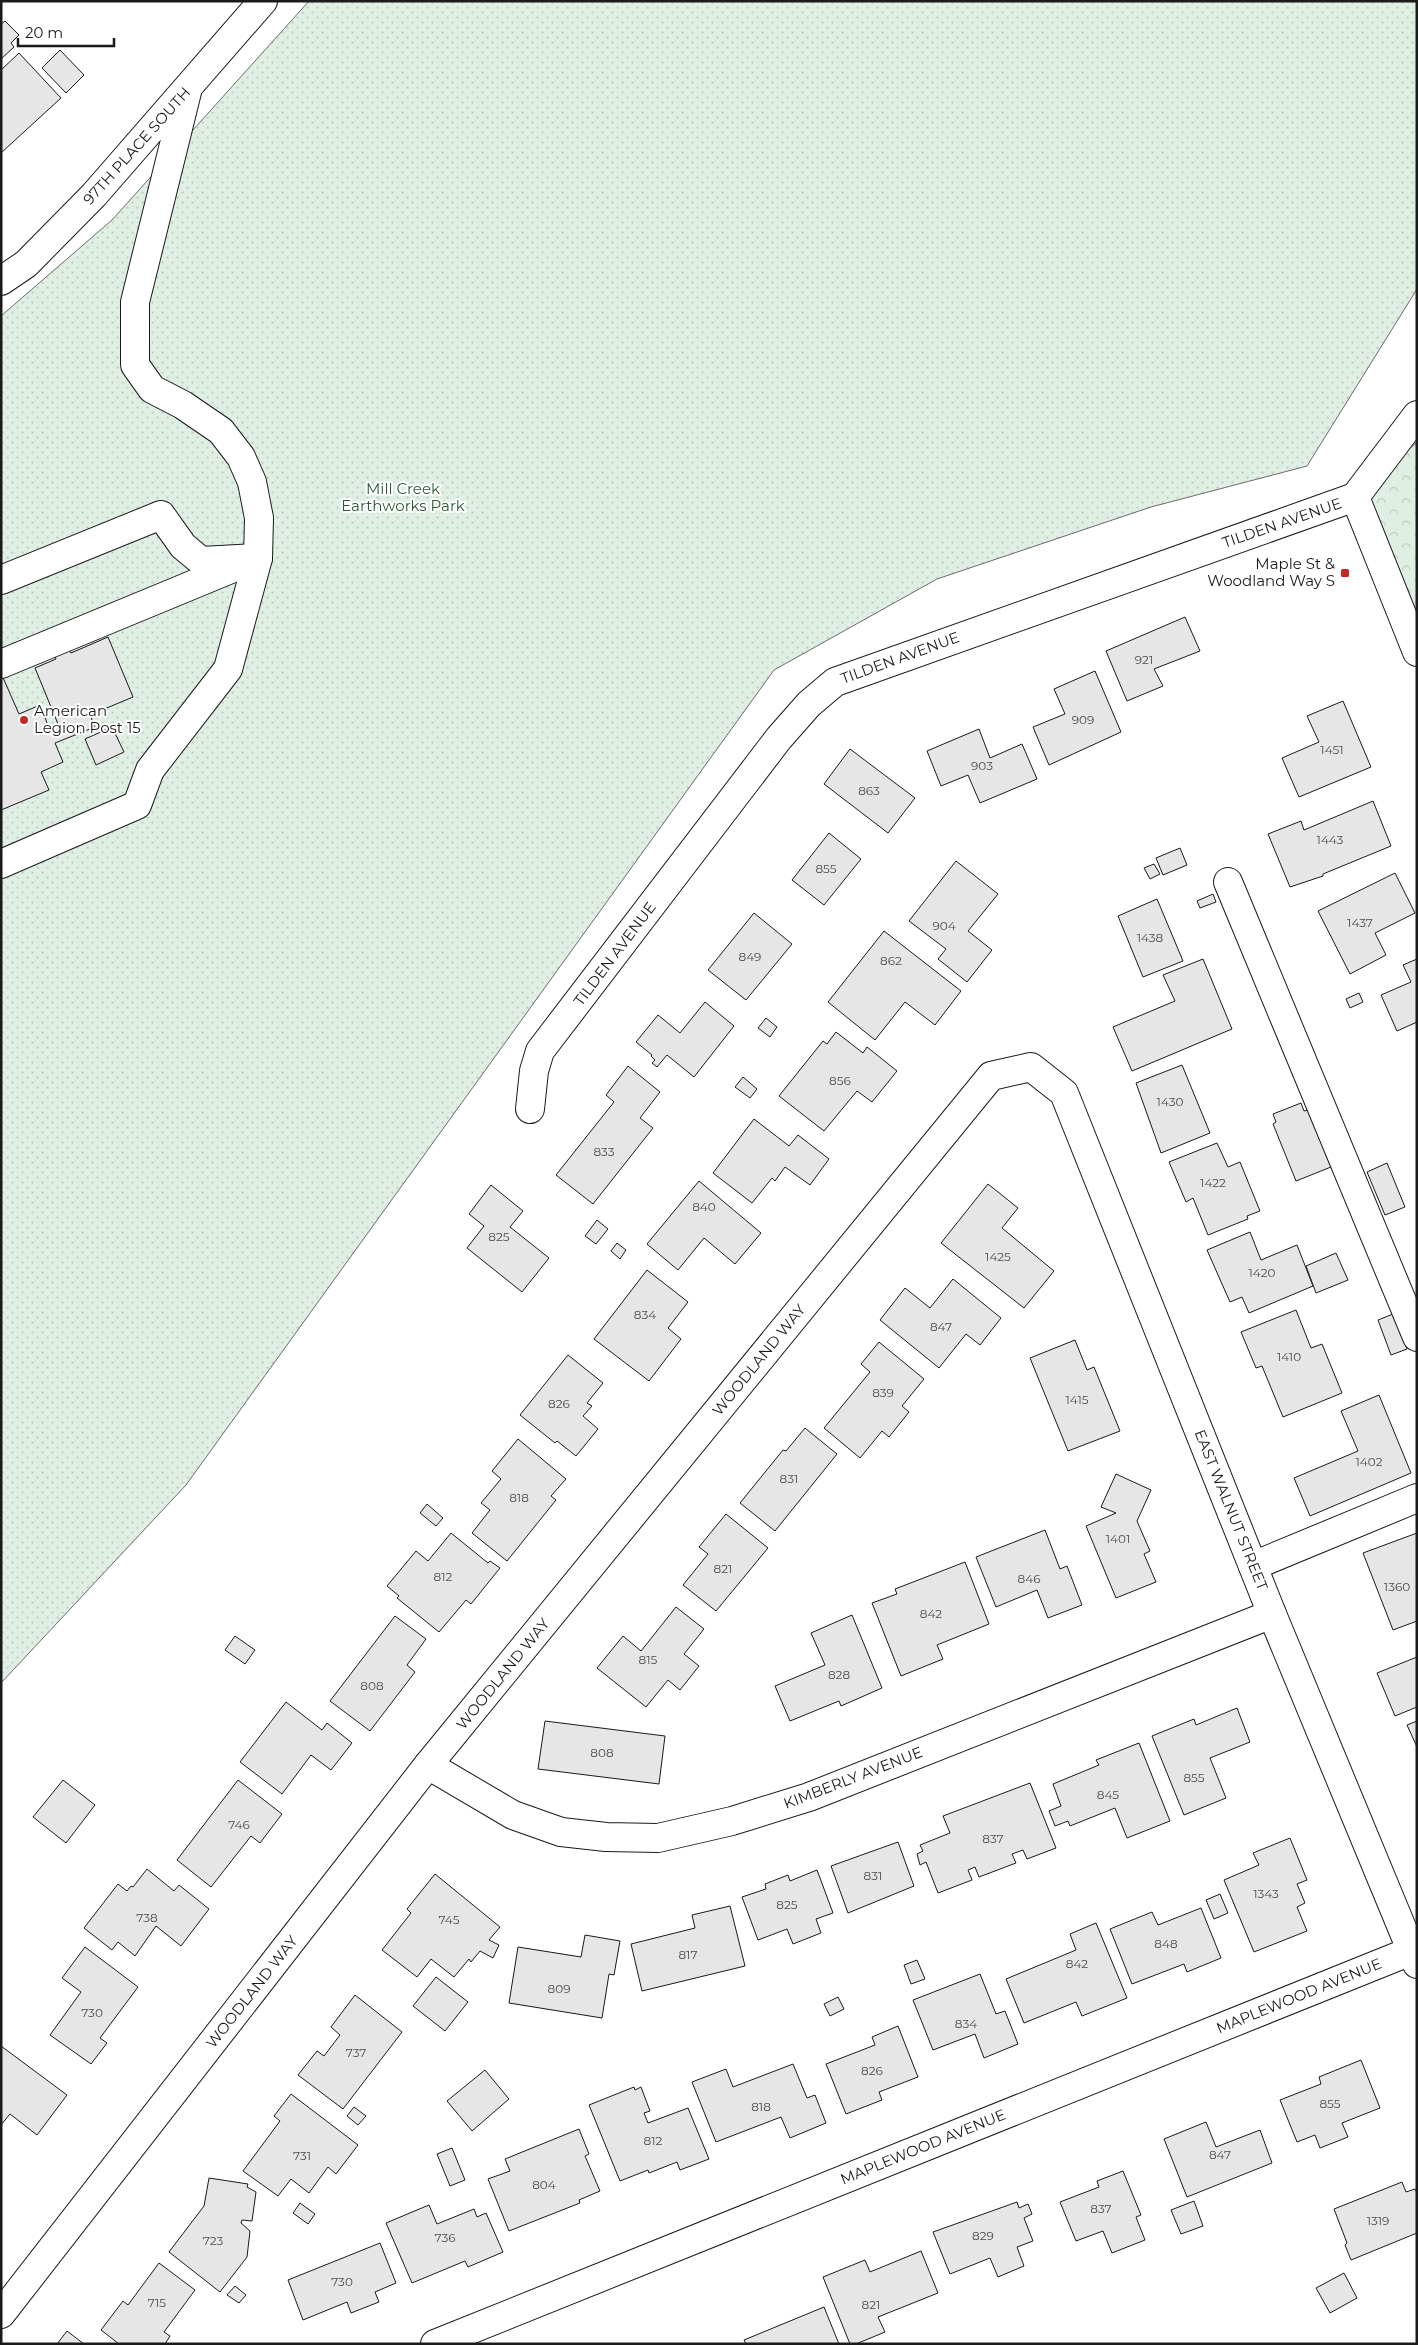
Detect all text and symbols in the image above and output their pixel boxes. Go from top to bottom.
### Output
scale bar [18,15,114,47]
text: 20 m [25,23,63,42]
street label: 97TH PLACE SOUTH [79,83,194,208]
park label: Mill Creek Earthworks Park [341,479,465,515]
street label: TILDEN AVENUE [1220,493,1344,552]
place label: Maple St & Woodland Way S [1207,554,1335,590]
marker: Maple St & Woodland Way S [1339,567,1351,579]
street label: TILDEN AVENUE [838,627,962,688]
house number: 921 [1135,652,1153,667]
place label: American Legion Post 15 [34,701,141,737]
house number: 909 [1072,712,1094,727]
marker: American Legion Post 15 [18,714,30,726]
house number: 1451 [1320,742,1344,757]
house number: 903 [971,758,993,773]
house number: 863 [858,783,880,798]
house number: 1443 [1317,832,1344,847]
house number: 855 [815,861,837,876]
street label: TILDEN AVENUE [569,898,660,1009]
house number: 1437 [1347,915,1373,930]
house number: 904 [932,918,956,933]
house number: 1438 [1137,930,1164,945]
house number: 849 [739,949,761,964]
house number: 862 [880,953,902,968]
house number: 856 [829,1073,851,1088]
house number: 1430 [1157,1094,1183,1109]
house number: 833 [593,1144,615,1159]
house number: 1422 [1200,1175,1226,1190]
house number: 840 [692,1199,716,1214]
house number: 825 [488,1229,510,1244]
house number: 1425 [985,1249,1011,1264]
house number: 1420 [1249,1265,1276,1280]
street label: WOODLAND WAY [708,1300,810,1419]
house number: 834 [634,1307,656,1322]
house number: 847 [930,1319,952,1334]
house number: 1410 [1277,1349,1301,1364]
house number: 839 [872,1385,894,1400]
house number: 1415 [1065,1392,1089,1407]
house number: 826 [548,1396,570,1411]
street label: EAST WALNUT STREET [1190,1427,1273,1593]
house number: 1402 [1355,1454,1383,1469]
house number: 831 [780,1471,798,1486]
house number: 818 [509,1490,529,1505]
house number: 1401 [1106,1531,1130,1546]
house number: 821 [714,1561,732,1576]
house number: 812 [434,1569,453,1584]
house number: 846 [1018,1571,1040,1586]
house number: 1360 [1384,1579,1410,1594]
house number: 842 [920,1606,942,1621]
street label: WOODLAND WAY [452,1614,554,1733]
house number: 815 [639,1652,658,1667]
house number: 828 [828,1667,850,1682]
house number: 808 [360,1678,384,1693]
street label: KIMBERLY AVENUE [781,1742,925,1813]
house number: 808 [590,1745,614,1760]
house number: 855 [1183,1770,1205,1785]
house number: 845 [1097,1787,1119,1802]
house number: 746 [228,1817,250,1832]
house number: 837 [982,1831,1004,1846]
house number: 831 [864,1868,882,1883]
house number: 1343 [1253,1886,1279,1901]
house number: 825 [776,1897,798,1912]
house number: 738 [136,1910,158,1925]
house number: 745 [439,1912,460,1927]
street label: WOODLAND WAY [202,1931,302,2052]
house number: 848 [1154,1936,1178,1951]
house number: 817 [678,1947,698,1962]
street label: MAPLEWOOD AVENUE [1213,1954,1384,2037]
house number: 842 [1066,1956,1088,1971]
house number: 809 [548,1981,570,1996]
house number: 730 [81,2005,103,2020]
house number: 834 [955,2016,977,2031]
house number: 737 [346,2045,366,2060]
house number: 826 [861,2063,883,2078]
house number: 855 [1319,2096,1341,2111]
house number: 818 [751,2099,771,2114]
street label: MAPLEWOOD AVENUE [837,2105,1008,2188]
house number: 812 [644,2133,663,2148]
house number: 847 [1209,2147,1231,2162]
house number: 731 [293,2148,311,2163]
house number: 804 [532,2177,556,2192]
house number: 837 [1090,2201,1112,2216]
house number: 1319 [1367,2213,1389,2228]
house number: 829 [972,2228,994,2243]
house number: 736 [434,2230,456,2245]
house number: 723 [203,2233,224,2248]
house number: 730 [331,2274,353,2289]
house number: 715 [148,2295,166,2310]
house number: 821 [862,2297,880,2312]

